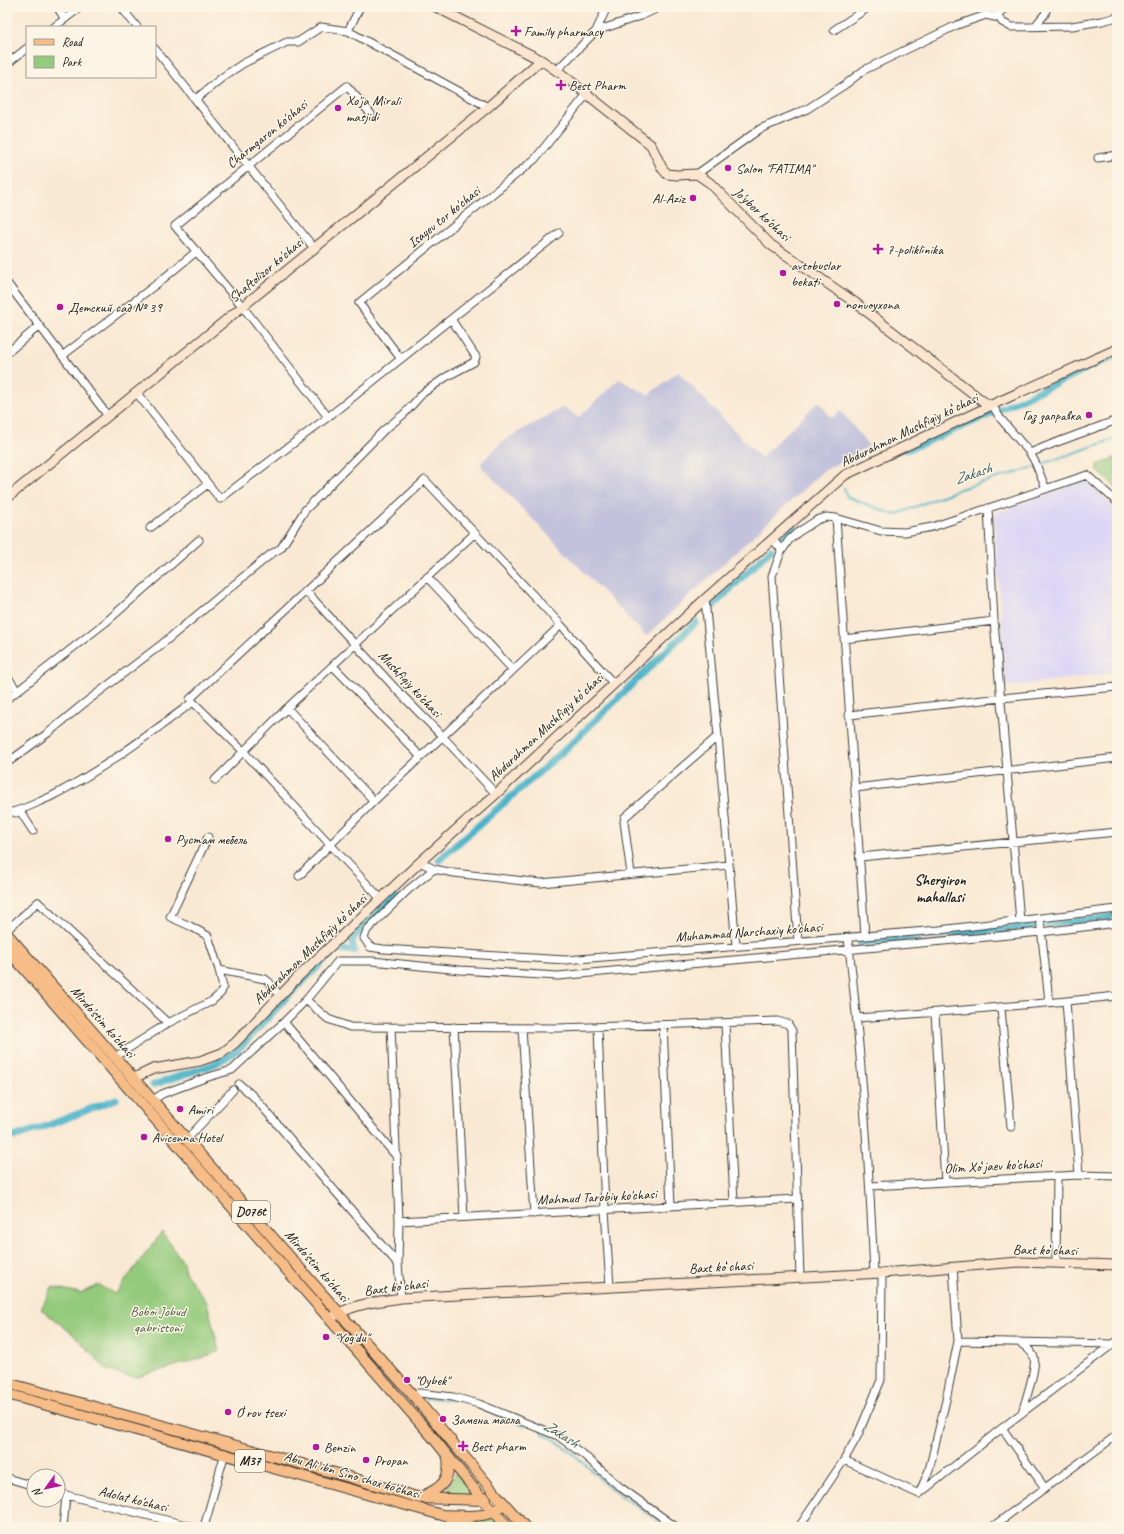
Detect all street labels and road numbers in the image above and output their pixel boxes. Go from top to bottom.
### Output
street label: Charmgaron ko'chasi [223,95,313,172]
street label: Isayev tor ko'chasi [404,181,485,251]
street label: Jo'ybor ko'chasi [729,183,796,246]
street label: Shaftolizor ko'chasi [225,232,309,306]
street label: Abdurahmon Mushfiqiy koʻchasi [837,388,983,471]
street label: Mushfiqiy ko'chasi [375,647,447,723]
street label: Abdurahmon Mushfiqiy koʻchasi [485,668,609,785]
street label: Abdurahmon Mushfiqiy koʻchasi [250,889,372,1008]
street label: Muhammad Narshaxiy ko'chasi [675,918,825,946]
street label: Mirdo'stim ko'chasi [67,983,140,1063]
street label: Olim Xoʻjaev ko'chasi [944,1155,1045,1177]
street label: Mahmud Tarobiy ko'chasi [537,1185,659,1209]
road number: D076t [232,1201,270,1223]
street label: Mirdo'stim ko'chasi [281,1227,354,1307]
street label: Baxt koʻchasi [1013,1241,1080,1259]
street label: Baxt koʻchasi [688,1257,756,1277]
street label: Baxt koʻchasi [363,1274,431,1299]
street label: Abu Ali ibn Sino shox ko'chasi [282,1447,424,1503]
road number: M37 [235,1450,265,1472]
street label: Adolat ko'chasi [97,1482,171,1516]

